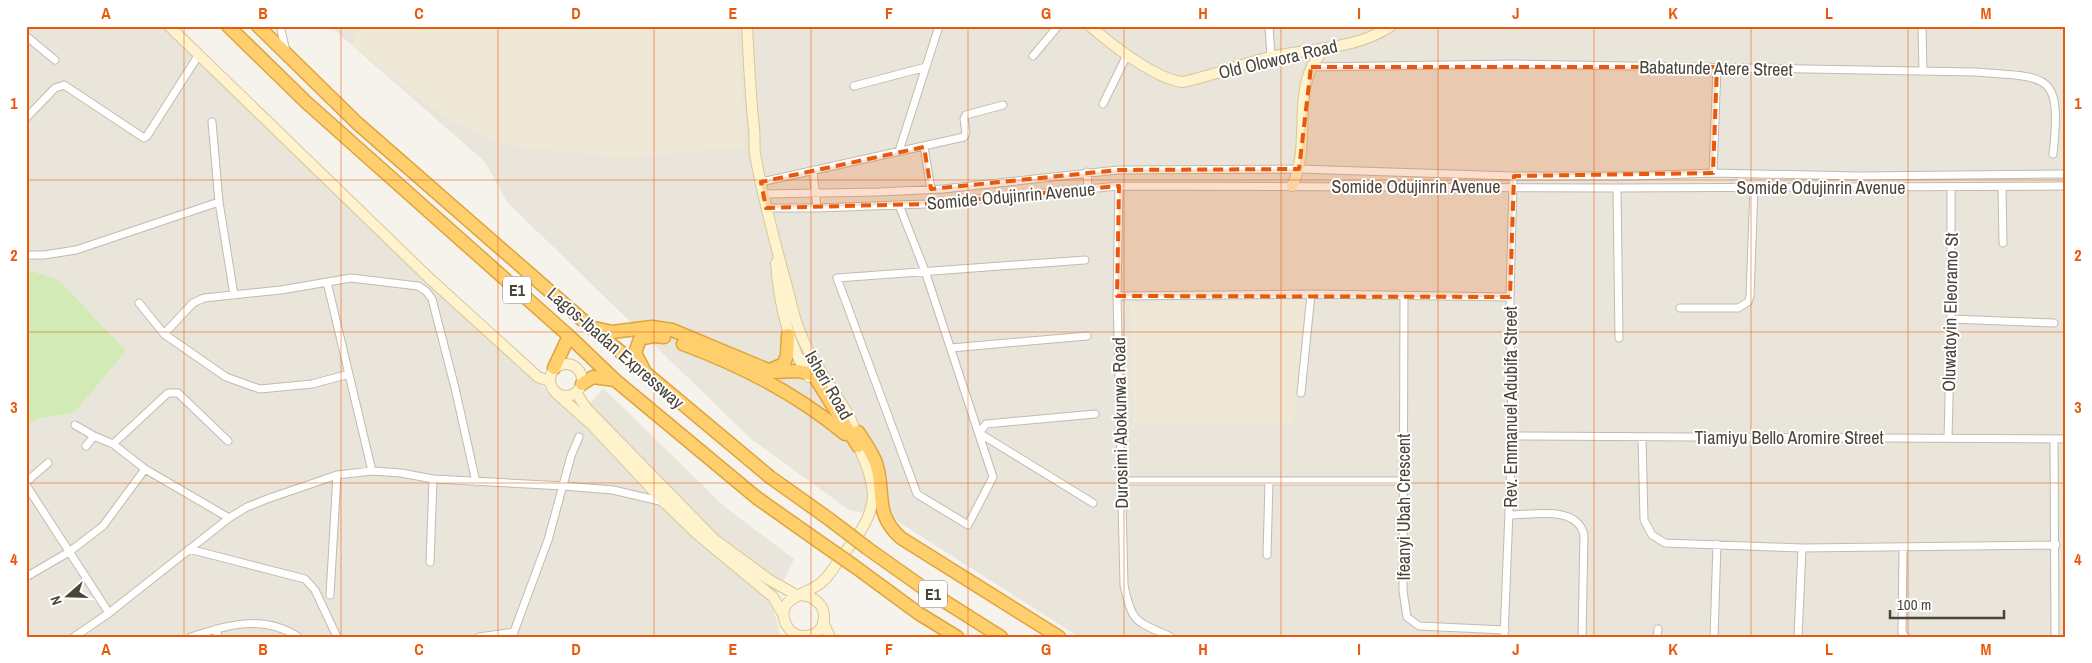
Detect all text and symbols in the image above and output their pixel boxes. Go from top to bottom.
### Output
text: A [101,2,111,24]
text: B [258,2,268,24]
text: C [414,2,424,24]
text: D [571,2,581,24]
text: E [729,2,738,24]
text: F [885,2,893,24]
text: G [1041,2,1051,24]
text: H [1198,2,1208,24]
text: I [1357,2,1361,24]
text: J [1512,2,1520,24]
text: K [1668,2,1678,24]
text: L [1825,2,1833,24]
text: M [1981,2,1992,24]
street label: Old Olowora Road [1216,33,1340,85]
street label: Babatunde Atere Street [1639,54,1793,82]
text: 1 [10,92,18,114]
text: 1 [2074,92,2082,114]
street label: Somide Odujinrin Avenue [1332,174,1500,199]
street label: Somide Odujinrin Avenue [1737,175,1905,200]
street label: Somide Odujinrin Avenue [926,176,1096,216]
street label: Oluwatoyin Eleoramo St [1936,232,1964,392]
text: 2 [10,244,18,266]
text: 2 [2074,244,2082,266]
road number: E1 [503,276,531,304]
street label: Lagos-Ibadan Expressway [542,282,690,415]
street label: Rev. Emmanuel Adubifa Street [1498,306,1523,508]
street label: Durosimi Abokunwa Road [1106,337,1134,509]
street label: Isheri Road [799,346,859,424]
text: 3 [10,396,18,418]
text: 3 [2074,396,2082,418]
street label: Tiamiyu Bello Aromire Street [1694,425,1884,450]
street label: Ifeanyi Ubah Crescent [1391,434,1416,580]
text: 4 [10,548,18,570]
text: 4 [2074,548,2082,570]
north arrow [42,570,92,620]
road number: E1 [919,580,947,608]
scale bar [1890,588,2003,620]
text: N [46,593,66,607]
text: 100 m [1897,594,1931,615]
text: A [101,638,111,660]
text: B [258,638,268,660]
text: C [414,638,424,660]
text: D [571,638,581,660]
text: E [729,638,738,660]
text: F [885,638,893,660]
text: G [1041,638,1051,660]
text: H [1198,638,1208,660]
text: I [1357,638,1361,660]
text: J [1512,638,1520,660]
text: K [1668,638,1678,660]
text: L [1825,638,1833,660]
text: M [1981,638,1992,660]

